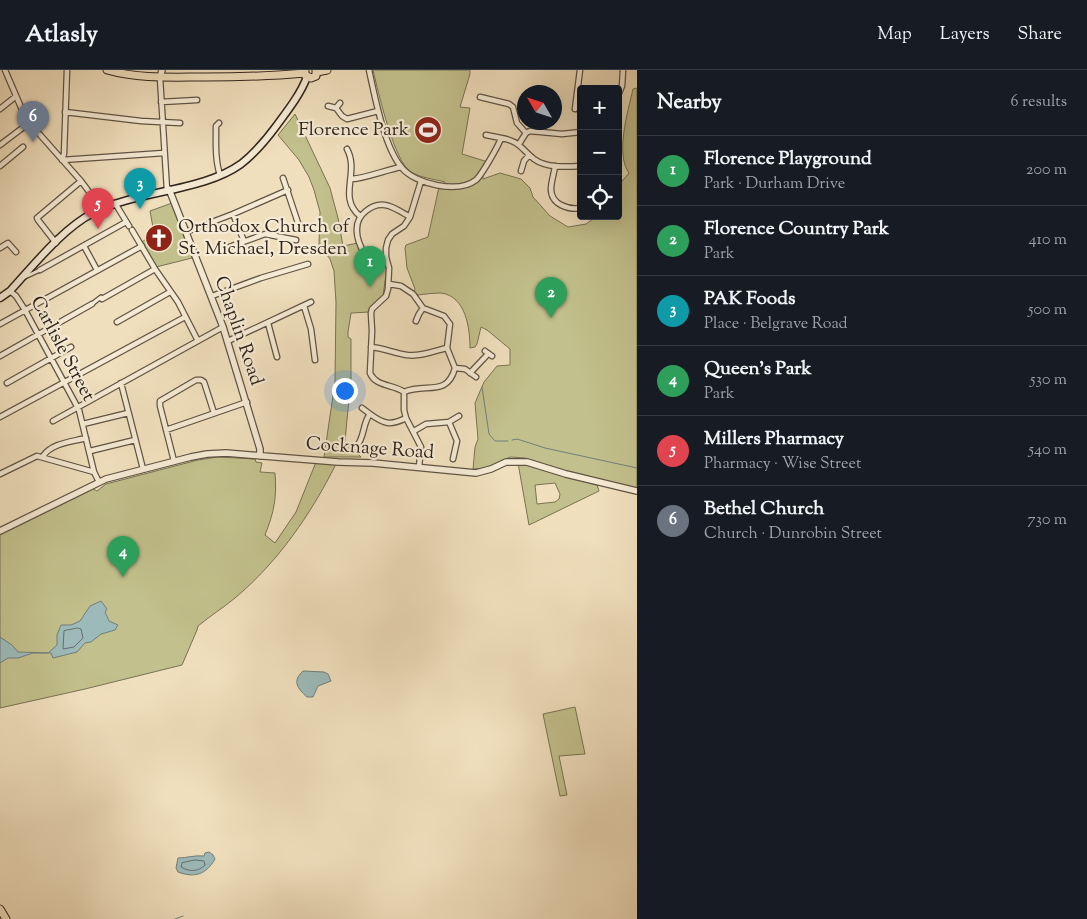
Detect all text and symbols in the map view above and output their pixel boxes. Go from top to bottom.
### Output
text: Atlasly [25,18,98,52]
text: Map [877,22,912,48]
text: Layers [940,22,990,48]
text: Share [1018,22,1062,48]
north arrow [517,85,562,130]
map controls [577,85,622,220]
button: + [577,85,622,130]
text: Nearby [657,88,722,118]
text: 6 results [1011,91,1067,114]
pin: 6 [17,101,49,142]
sports icon: Florence Park [413,115,443,145]
place label: Florence Park [298,117,410,144]
button: − [577,130,622,175]
text: Florence Playground [704,146,872,173]
text: 1 [670,159,676,182]
text: 200 m [1026,159,1067,182]
pin: 3 [124,168,156,209]
text: Park · Durham Drive [704,173,845,196]
button: locate [577,175,622,220]
pin: 5 [82,188,114,229]
place label: Orthodox Church of St. Michael, Dresden [178,214,351,263]
text: Florence Country Park [704,216,889,243]
church icon: Orthodox Church of St. Michael, Dresden [144,223,174,253]
text: 2 [669,229,677,252]
text: 410 m [1029,229,1067,252]
text: Park [704,243,735,266]
pin: 1 [354,246,386,287]
street label: Chaplin Road [207,273,269,390]
pin: 2 [535,277,567,318]
text: PAK Foods [704,286,795,313]
street label: Carlisle Street [23,292,101,407]
text: 3 [670,299,676,322]
text: 500 m [1028,299,1067,322]
text: Place · Belgrave Road [704,313,848,336]
text: Queen's Park [704,356,812,383]
text: 4 [669,369,677,392]
text: 530 m [1030,369,1067,392]
your location [332,378,358,404]
text: Park [704,383,735,406]
text: Millers Pharmacy [704,426,844,453]
street label: Cocknage Road [305,431,435,467]
text: 5 [670,439,676,462]
text: 540 m [1029,439,1067,462]
text: Pharmacy · Wise Street [704,453,861,476]
text: Bethel Church [704,496,824,523]
text: 6 [669,509,677,532]
text: 730 m [1028,509,1067,532]
text: Church · Dunrobin Street [704,523,882,546]
pin: 4 [107,536,139,577]

